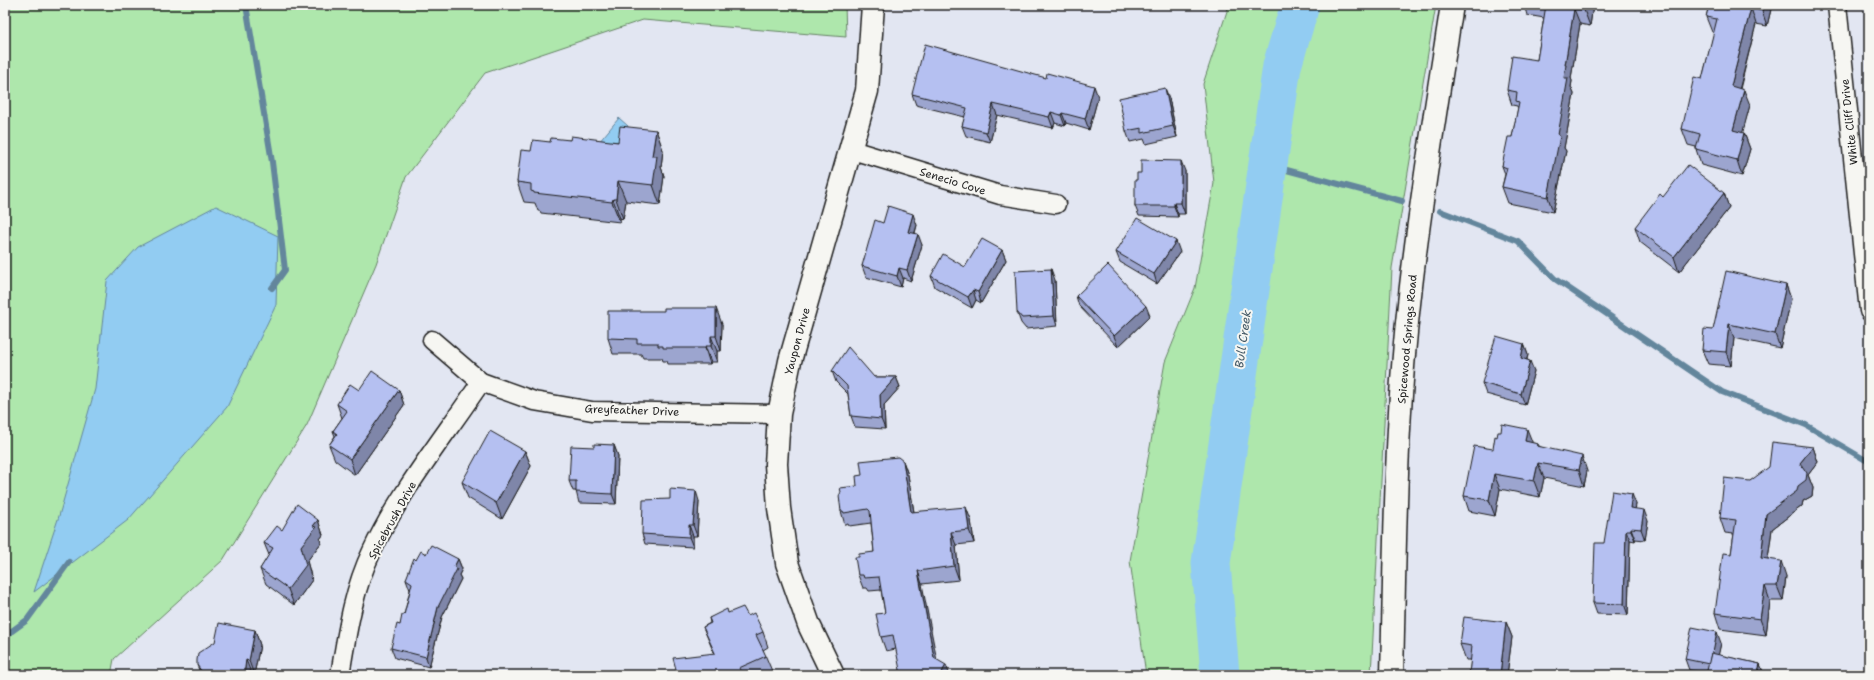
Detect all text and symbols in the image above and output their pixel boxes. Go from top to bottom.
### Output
street label: White Cliff Drive [1838,78,1861,166]
street label: Senecio Cove [918,164,988,199]
street label: Spicewood Springs Road [1394,274,1421,404]
street label: Yaupon Drive [781,306,814,376]
water label: Bull Creek [1231,309,1255,369]
street label: Greyfeather Drive [584,401,680,420]
street label: Spicebrush Drive [365,479,420,562]

